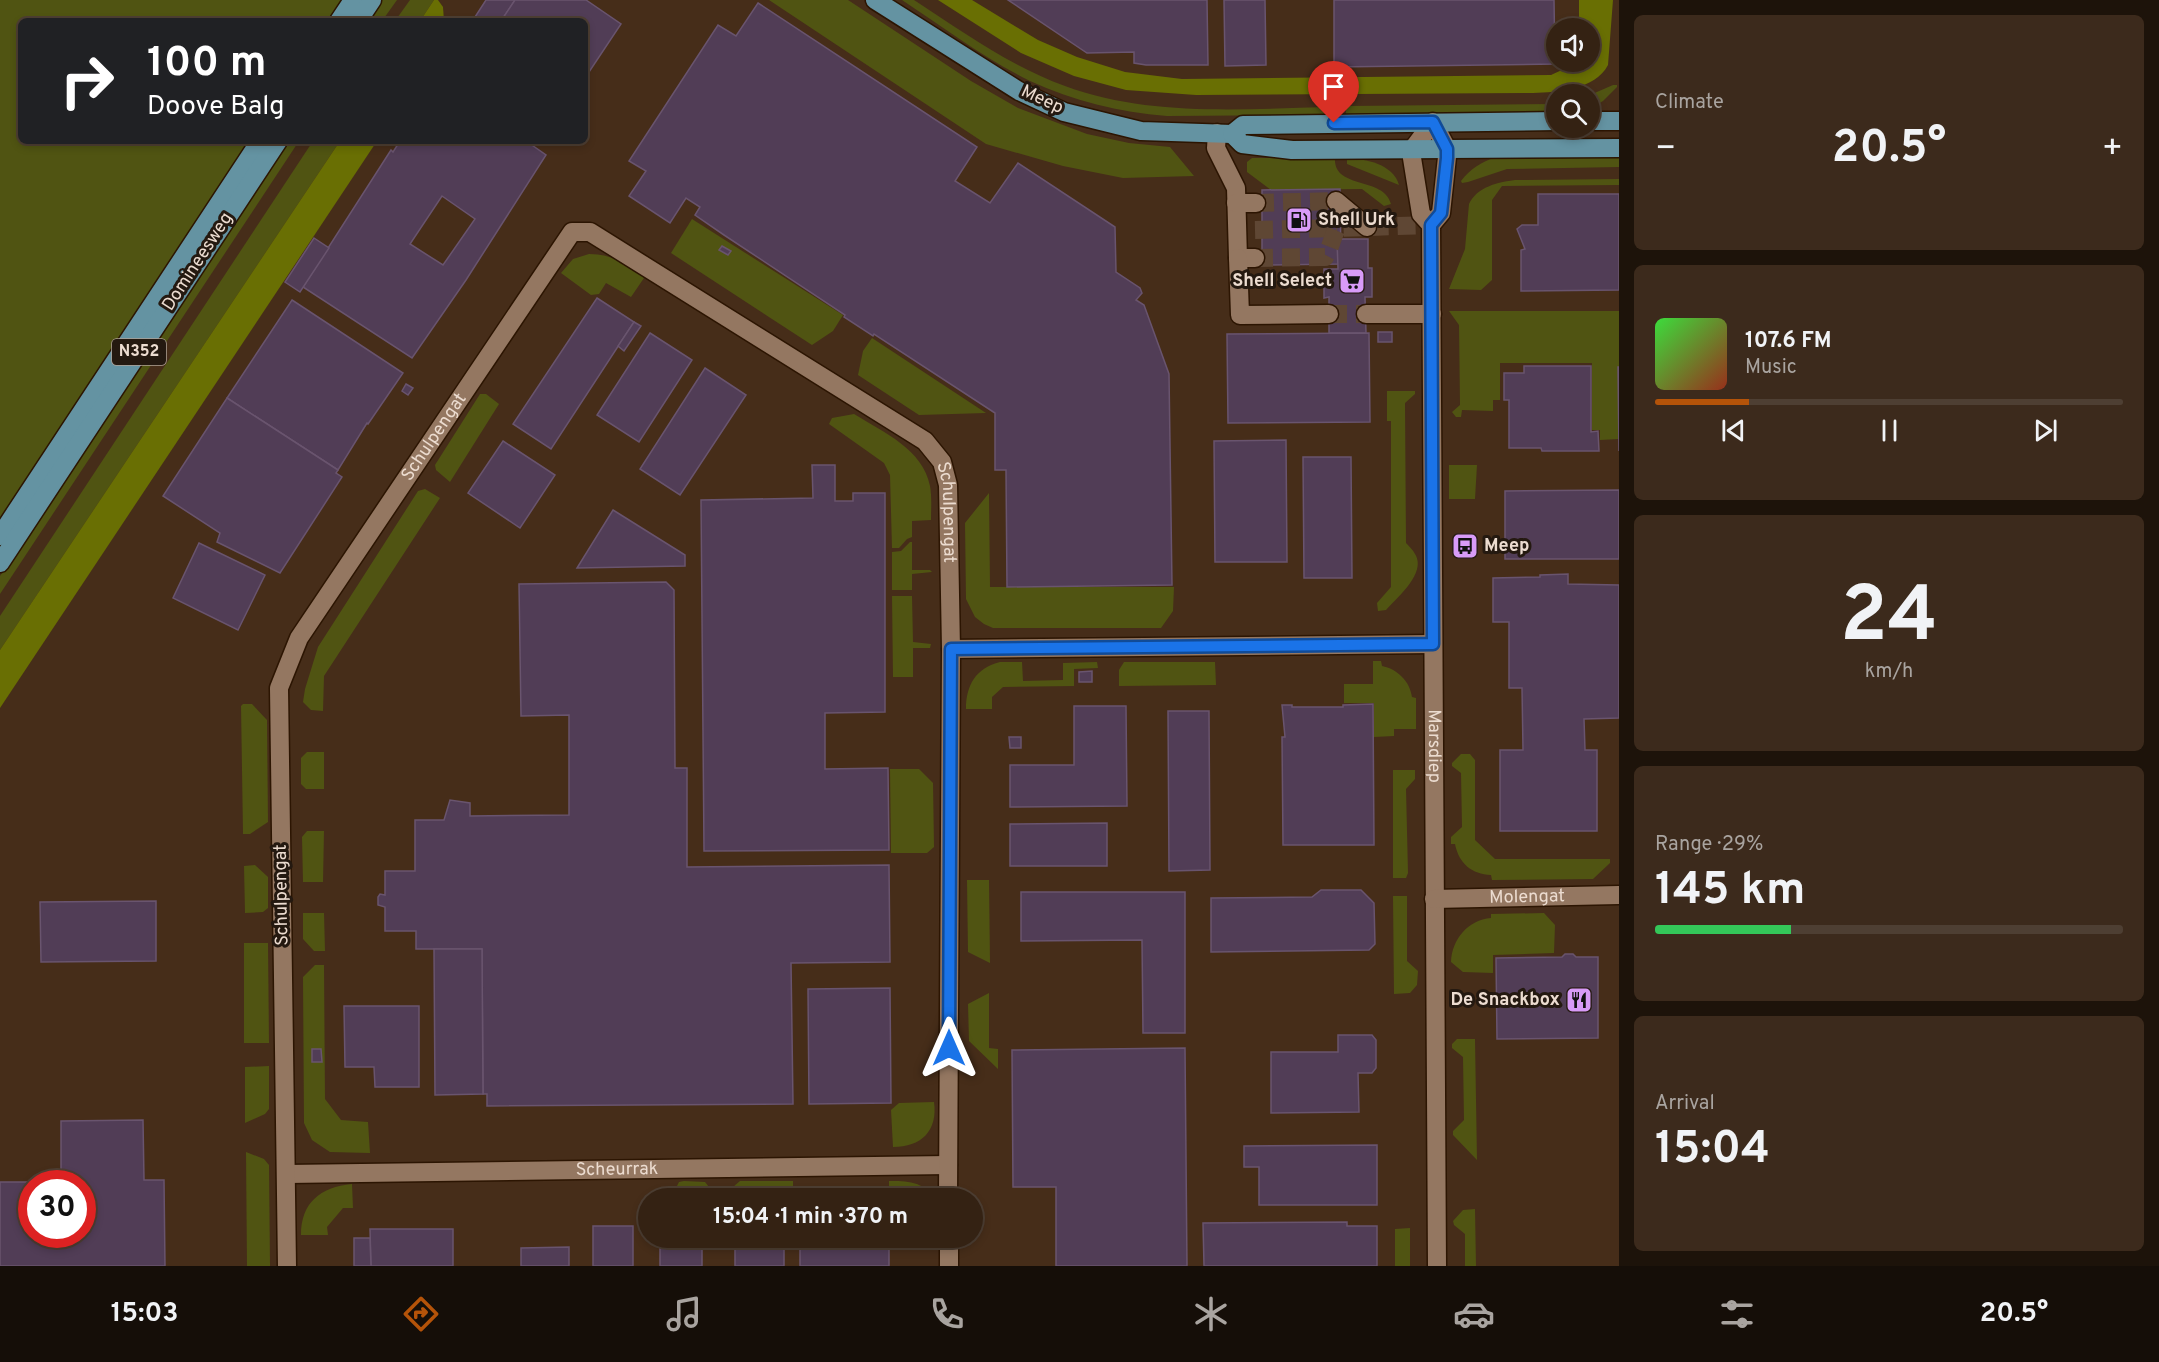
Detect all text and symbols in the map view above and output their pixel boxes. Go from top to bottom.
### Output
map controls [1546,18,1600,138]
button: sound [1546,18,1600,72]
text: 100 m [147,38,266,91]
icon: right [48,42,126,120]
pin [1308,61,1359,123]
icon: arrive [1317,70,1350,103]
street label: Meep [1017,80,1067,120]
button: search [1546,84,1600,138]
text: Doove Balg [147,90,285,124]
text: Climate [1655,90,1724,116]
text: 20.5° [1832,121,1946,178]
text: − [1655,129,1676,171]
text: + [2102,129,2123,171]
fuel station icon: Shell Urk [1284,205,1314,235]
street label: Domineesweg [158,208,238,316]
place label: Shell Urk [1318,209,1395,232]
supermarket icon: Shell Select [1337,266,1367,296]
place label: Shell Select [1232,270,1332,293]
text: 107.6 FM [1745,328,1832,355]
road number: N352 [112,339,166,365]
text: Music [1745,355,1797,381]
street label: Schulpengat [396,389,472,486]
icon: previous [1717,414,1750,447]
icon: pause [1873,414,1906,447]
icon: next [2029,414,2062,447]
street label: Schulpengat [931,459,961,563]
bus stop icon: Meep [1450,531,1480,561]
place label: Meep [1484,535,1529,558]
text: 24 [1840,570,1938,669]
text: km/h [1865,659,1913,685]
street label: Marsdiep [1422,709,1446,783]
text: Range · 29% [1655,832,1763,858]
street label: Schulpengat [270,844,294,946]
text: 145 km [1655,863,1805,920]
street label: Molengat [1489,885,1565,909]
restaurant icon: De Snackbox [1564,985,1594,1015]
place label: De Snackbox [1451,989,1560,1012]
position arrow [917,1016,981,1080]
text: Arrival [1655,1091,1715,1117]
text: 15:04 [1655,1122,1770,1179]
street label: Scheurrak [576,1157,658,1182]
speed limit sign: 30 [18,1170,96,1248]
text: 15:04 · 1 min · 370 m [713,1204,908,1231]
icon: directions [400,1293,442,1335]
icon: music [663,1293,705,1335]
icon: phone [926,1293,968,1335]
icon: climate [1190,1293,1232,1335]
icon: car [1453,1293,1495,1335]
icon: filters [1716,1293,1758,1335]
text: 15:03 [111,1297,178,1331]
text: 20.5° [1980,1297,2048,1331]

